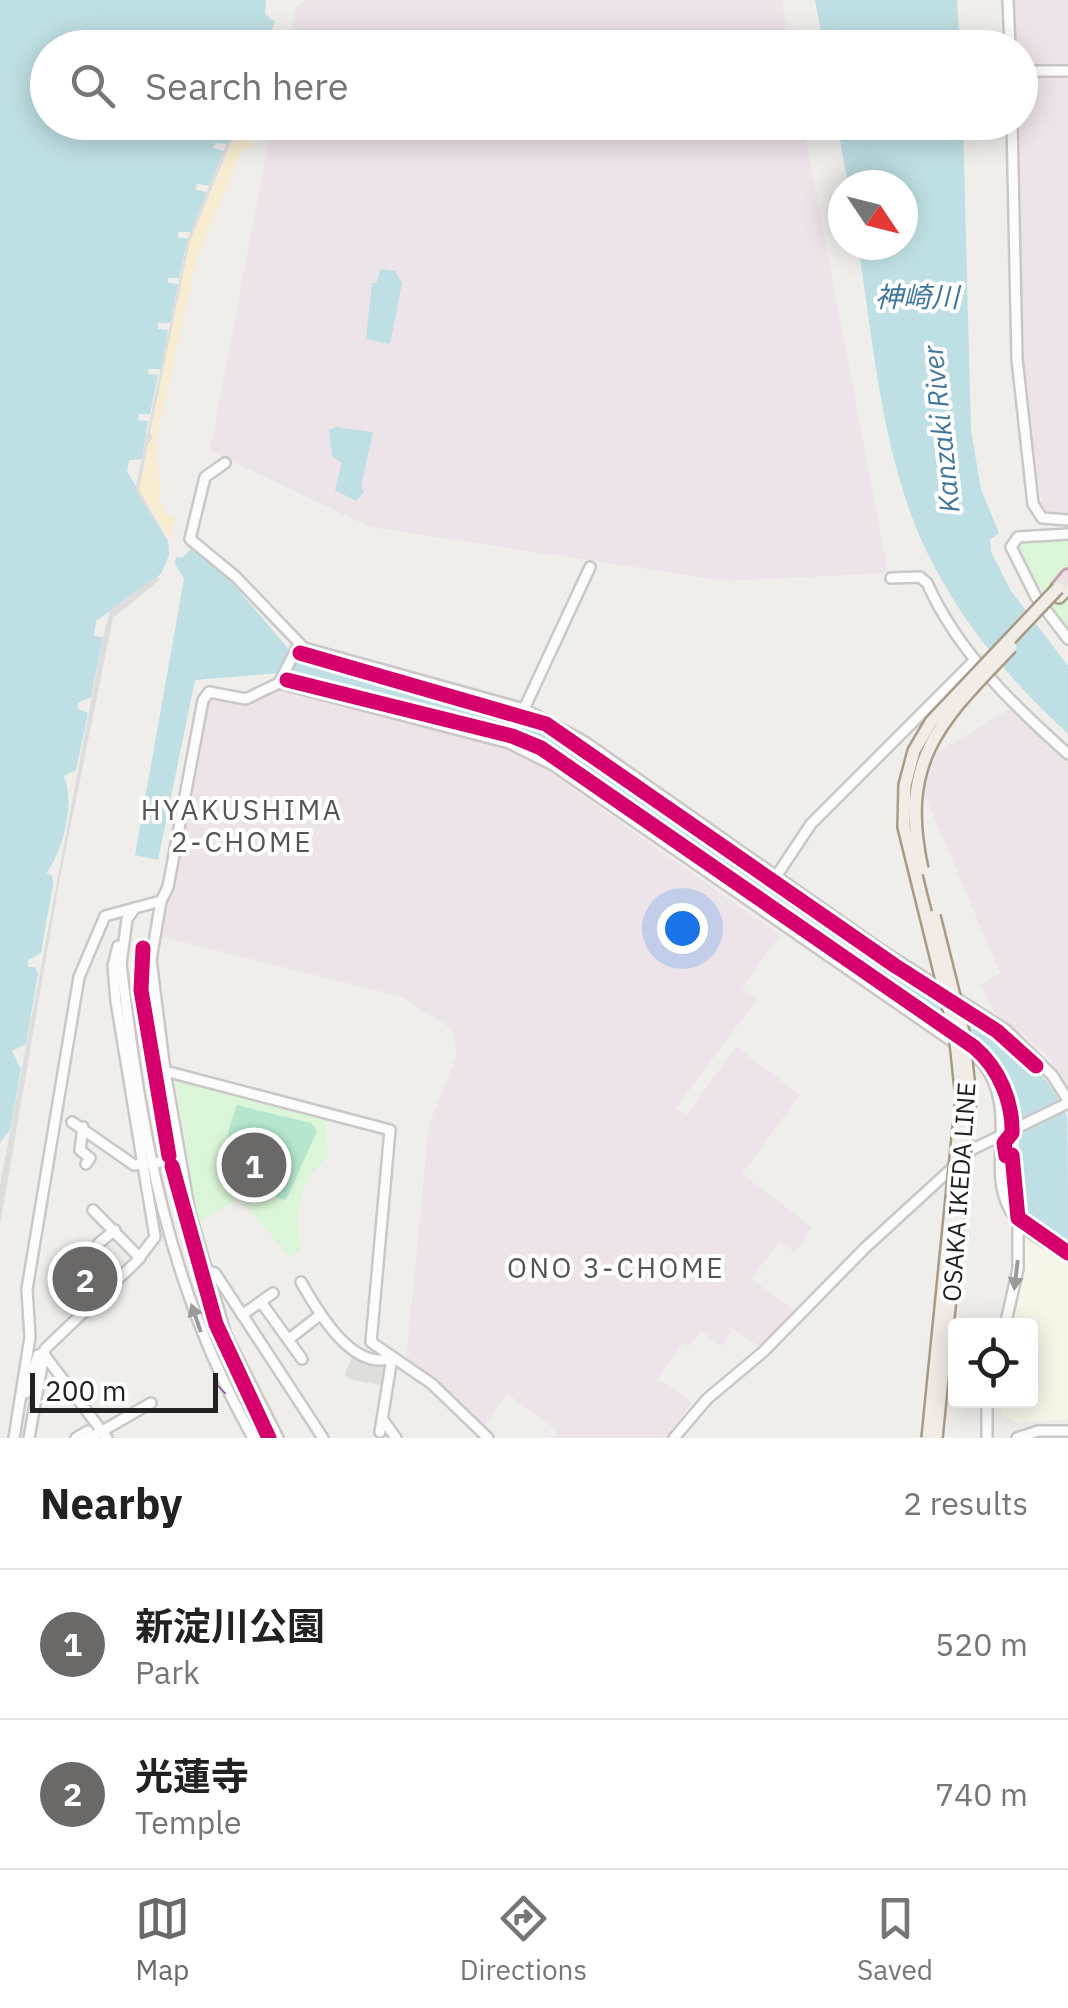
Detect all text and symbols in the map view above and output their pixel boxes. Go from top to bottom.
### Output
search box [30,30,1038,140]
icon: search [65,58,120,113]
text: Search here [145,61,349,110]
north arrow [828,170,918,260]
water label: 神崎川 [875,278,962,315]
water label: Kanzaki River [913,343,968,515]
district label: HYAKUSHIMA 2-CHOME [141,791,343,860]
your location [657,903,708,954]
street label: OSAKA IKEDA LINE [934,1081,983,1303]
pin: 1 [222,1128,286,1202]
pin: 2 [52,1242,118,1316]
district label: ONO 3-CHOME [507,1249,725,1286]
one-way arrow [1008,1259,1024,1291]
one-way arrow [188,1303,203,1333]
map controls [948,1318,1038,1408]
button: locate [948,1318,1038,1408]
scale bar [30,1368,218,1412]
text: 200 m [45,1372,126,1409]
text: Nearby [40,1476,182,1531]
text: 2 results [903,1482,1028,1524]
text: 新淀川公園 [135,1601,325,1650]
text: 1 [63,1623,82,1665]
text: 520 m [935,1623,1028,1665]
text: Park [135,1651,200,1693]
text: 光蓮寺 [135,1751,249,1800]
text: 2 [63,1773,82,1815]
text: 740 m [935,1773,1028,1815]
text: Temple [135,1801,242,1843]
tab: Map [135,1891,190,1988]
tab: Directions [460,1891,587,1988]
tab: Saved [857,1891,933,1988]

